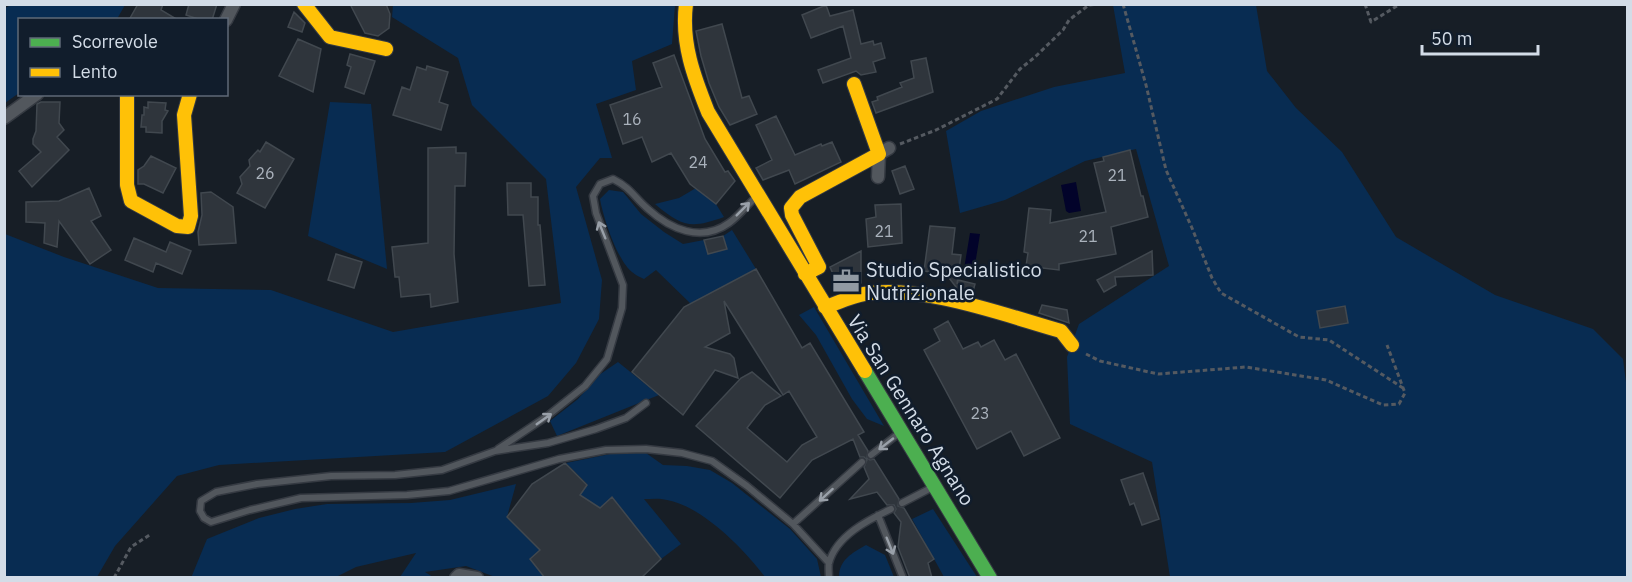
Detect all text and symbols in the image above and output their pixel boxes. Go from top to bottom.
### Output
legend [18,18,228,96]
scale bar [1422,18,1538,56]
text: 50 m [1431,27,1473,50]
text: Scorrevole [72,30,158,53]
text: Lento [72,60,117,83]
house number: 16 [622,109,642,129]
house number: 24 [688,152,708,172]
house number: 26 [255,163,275,183]
house number: 21 [1107,165,1127,185]
one-way arrow [735,202,750,217]
house number: 21 [874,221,894,241]
one-way arrow [596,222,607,240]
house number: 21 [1078,226,1098,246]
place label: Studio Specialistico Nutrizionale [866,256,1042,306]
office icon: Studio Specialistico Nutrizionale [831,266,861,296]
street label: Via San Gennaro Agnano [842,309,981,510]
house number: 23 [970,403,990,423]
one-way arrow [535,413,551,425]
one-way arrow [878,437,894,450]
one-way arrow [818,488,833,502]
one-way arrow [885,537,896,555]

